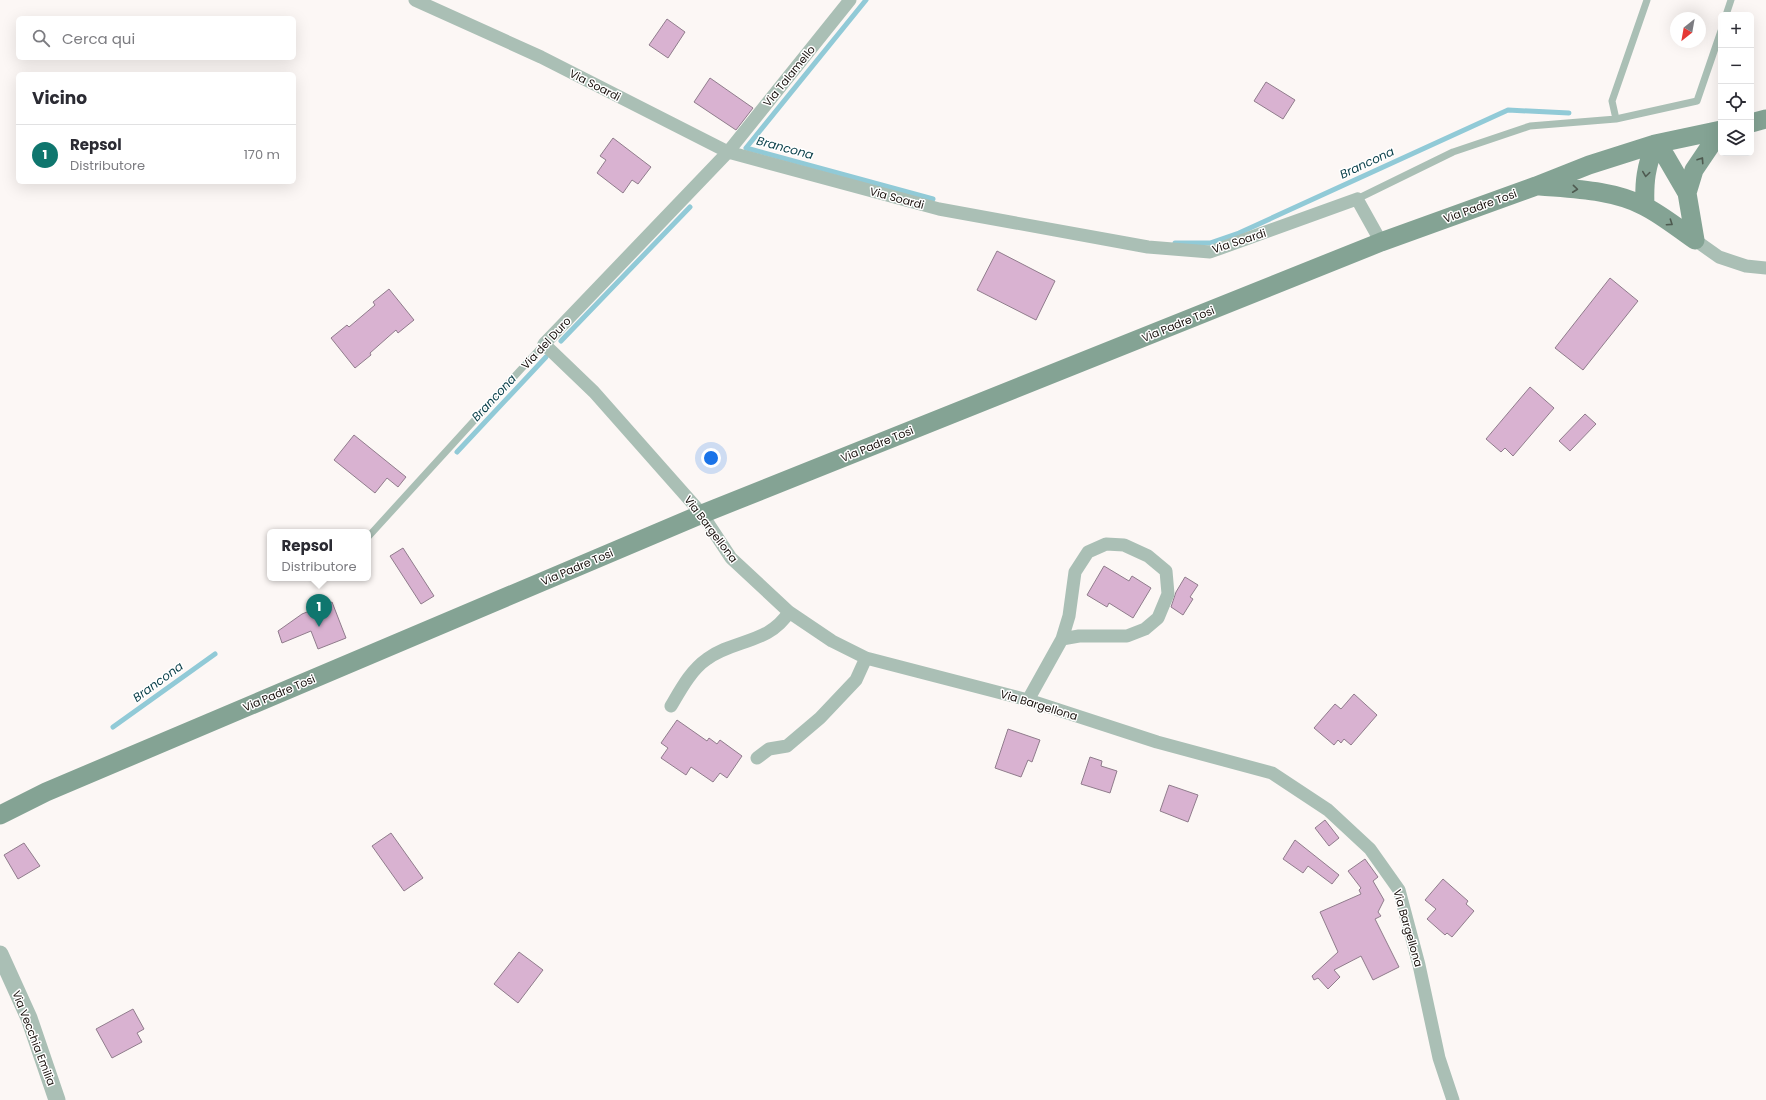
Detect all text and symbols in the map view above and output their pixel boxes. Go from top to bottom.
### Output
north arrow [1670,12,1706,48]
map controls [1718,12,1754,156]
button: + [1718,12,1754,48]
search box [16,16,296,60]
icon: search [30,27,52,49]
text: Cerca qui [62,28,135,49]
street label: Via Talamello [759,42,819,110]
button: − [1718,48,1754,84]
street label: Via Soardi [567,65,624,105]
button: locate [1718,84,1754,120]
text: Vicino [32,86,87,110]
button: layers [1718,120,1754,156]
water label: Brancona [755,132,816,163]
text: Repsol [70,134,122,155]
water label: Brancona [1337,143,1397,183]
text: 1 [43,145,47,164]
text: 170 m [244,145,280,164]
text: Distributore [70,156,145,175]
one-way arrow [1696,157,1704,164]
one-way arrow [1642,171,1651,177]
street label: Via Soardi [868,183,926,213]
one-way arrow [1572,184,1578,193]
street label: Via Padre Tosi [1441,185,1519,227]
one-way arrow [1666,218,1673,226]
street label: Via Soardi [1210,225,1268,257]
street label: Via Padre Tosi [1139,302,1217,346]
street label: Via del Duro [518,313,574,373]
water label: Brancona [468,371,520,425]
street label: Via Padre Tosi [838,422,916,466]
your location [701,448,721,468]
street label: Via Bargellona [681,492,741,566]
popup [267,529,371,581]
text: Repsol [281,535,333,556]
street label: Via Padre Tosi [538,544,616,589]
text: Distributore [281,557,357,576]
pin: 1 [306,594,332,627]
water label: Brancona [129,658,186,706]
street label: Via Padre Tosi [240,670,318,715]
street label: Via Bargellona [998,686,1080,724]
street label: Via Bargellona [1389,887,1427,969]
street label: Via Vecchia Emilia [8,988,60,1088]

